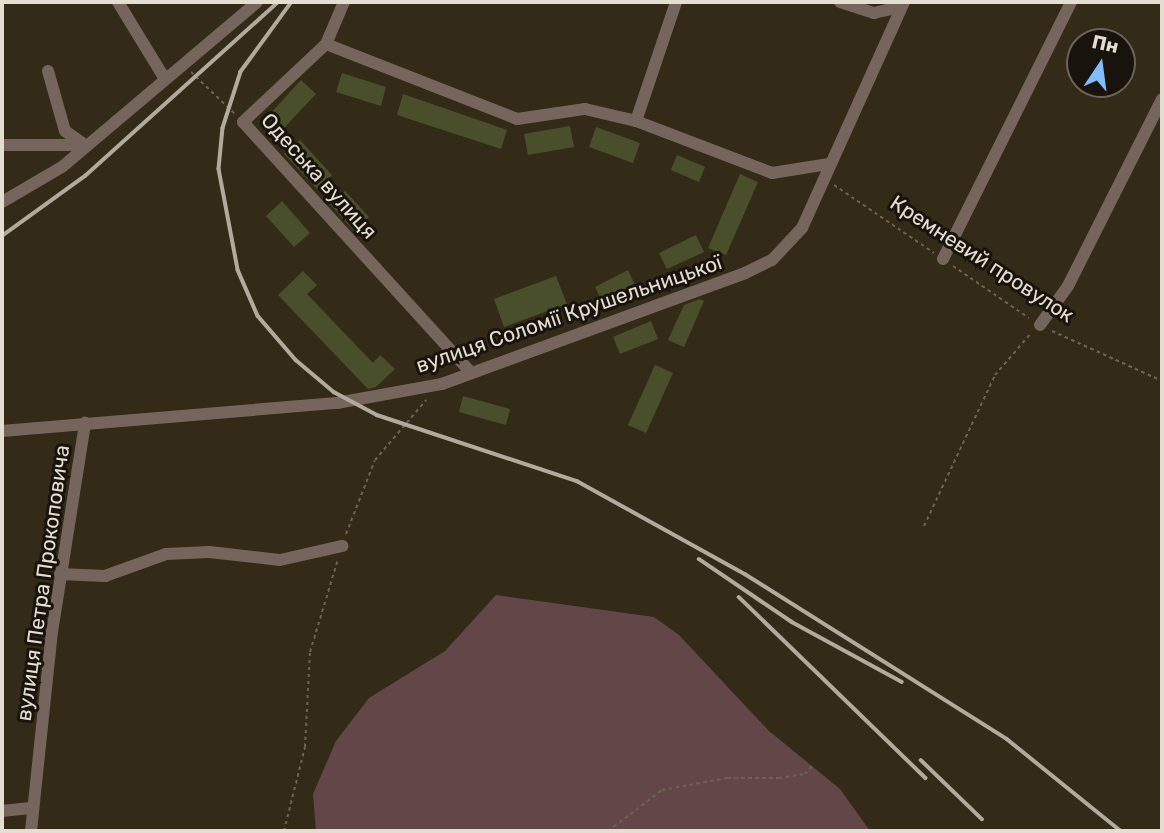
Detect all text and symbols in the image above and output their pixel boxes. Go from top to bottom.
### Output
north arrow [1066,28,1136,98]
text: Пн [1090,30,1121,58]
street label: Одеська вулиця [256,108,382,244]
street label: Кремневий провулок [885,190,1079,328]
street label: вулиця Соломії Крушельницької [413,250,725,378]
street label: вулиця Петра Прокоповича [11,443,75,723]

